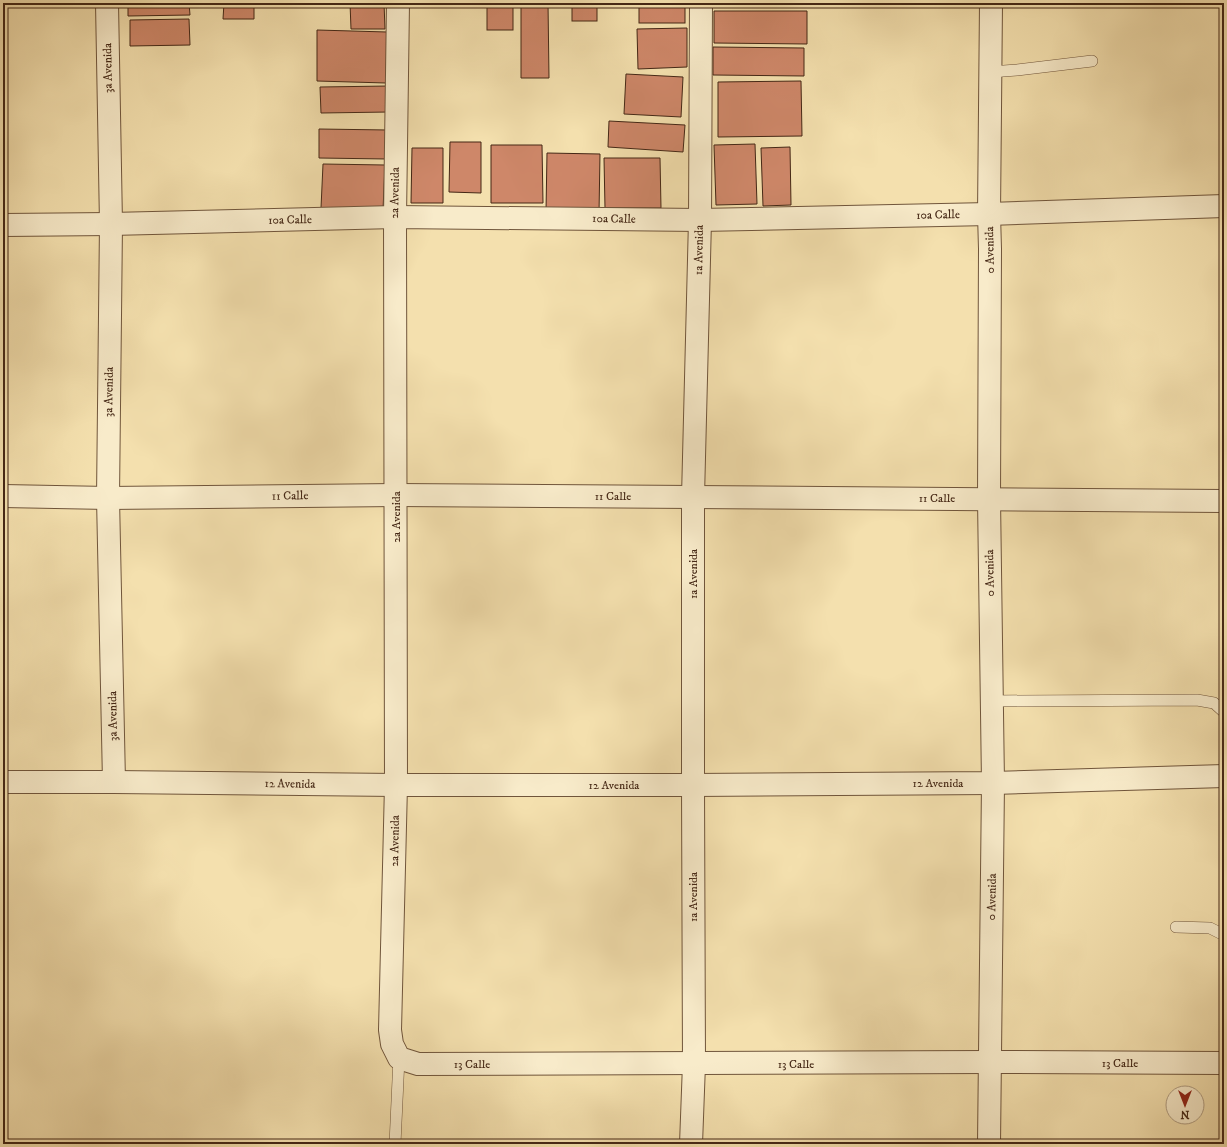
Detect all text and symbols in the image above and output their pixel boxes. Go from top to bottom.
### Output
street label: 3a Avenida [100,42,116,93]
street label: 2a Avenida [387,166,403,219]
street label: 10a Calle [916,207,960,223]
street label: 10a Calle [592,211,636,227]
street label: 10a Calle [268,212,312,228]
street label: 1a Avenida [691,224,707,275]
street label: 0 Avenida [982,225,998,274]
street label: 3a Avenida [101,366,117,417]
street label: 11 Calle [272,488,308,504]
street label: 11 Calle [595,489,631,504]
street label: 2a Avenida [389,490,404,543]
street label: 11 Calle [919,491,955,506]
street label: 1a Avenida [686,548,701,599]
street label: 0 Avenida [982,548,998,597]
street label: 3a Avenida [105,690,121,741]
street label: 12 Avenida [264,776,316,792]
street label: 12 Avenida [913,776,964,791]
street label: 12 Avenida [589,778,640,793]
street label: 2a Avenida [387,814,403,867]
street label: 1a Avenida [686,871,701,922]
street label: 0 Avenida [984,872,1000,921]
street label: 13 Calle [1102,1056,1138,1071]
street label: 13 Calle [454,1057,490,1072]
street label: 13 Calle [778,1057,814,1072]
north arrow [1165,1085,1205,1125]
text: N [1180,1107,1190,1121]

